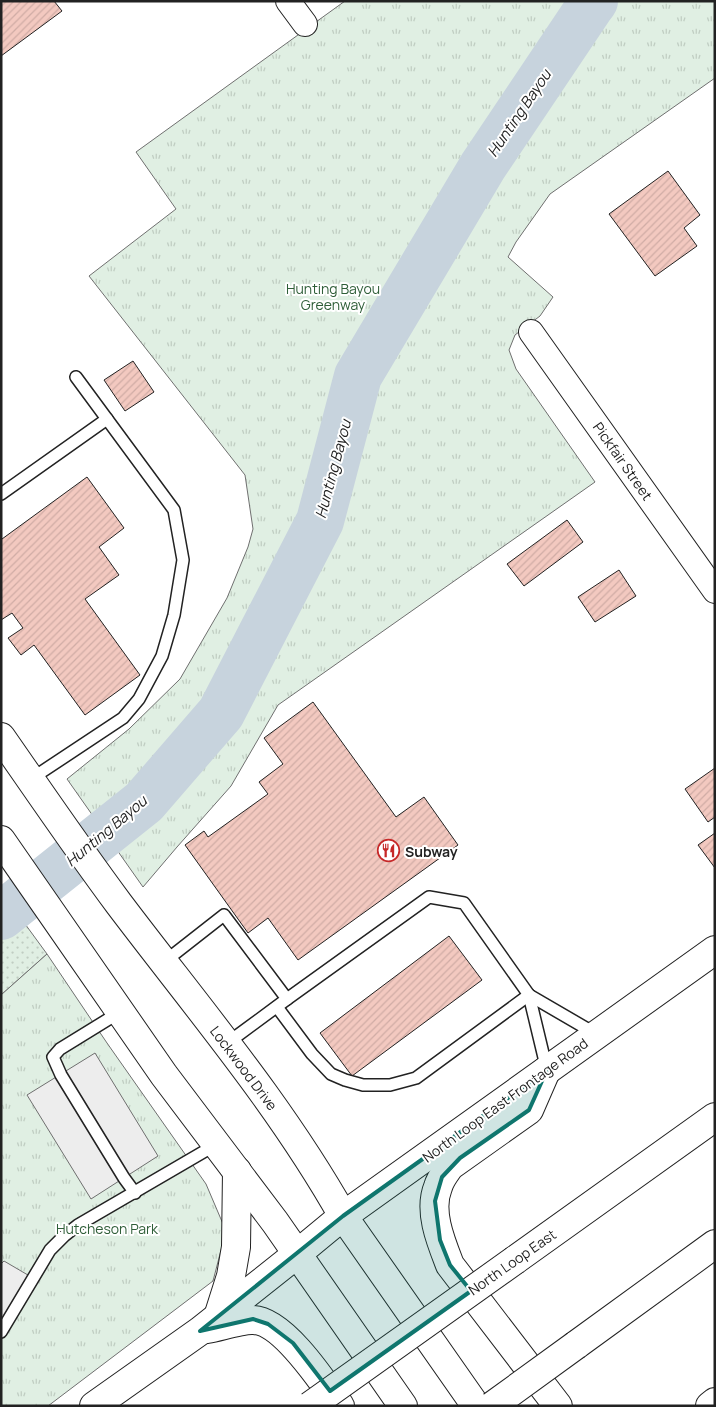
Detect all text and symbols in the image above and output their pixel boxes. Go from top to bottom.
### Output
water label: Hunting Bayou [482,64,557,161]
park label: Hunting Bayou Greenway [286,279,380,314]
water label: Hunting Bayou [310,417,356,520]
street label: Pickfair Street [589,418,657,504]
water label: Hunting Bayou [61,790,152,871]
restaurant icon: Subway [377,839,401,863]
place label: Subway [405,842,458,861]
street label: Lockwood Drive [206,1022,282,1114]
street label: North Loop East Frontage Road [418,1033,592,1167]
park label: Hutcheson Park [56,1219,159,1238]
street label: North Loop East [464,1224,560,1299]

